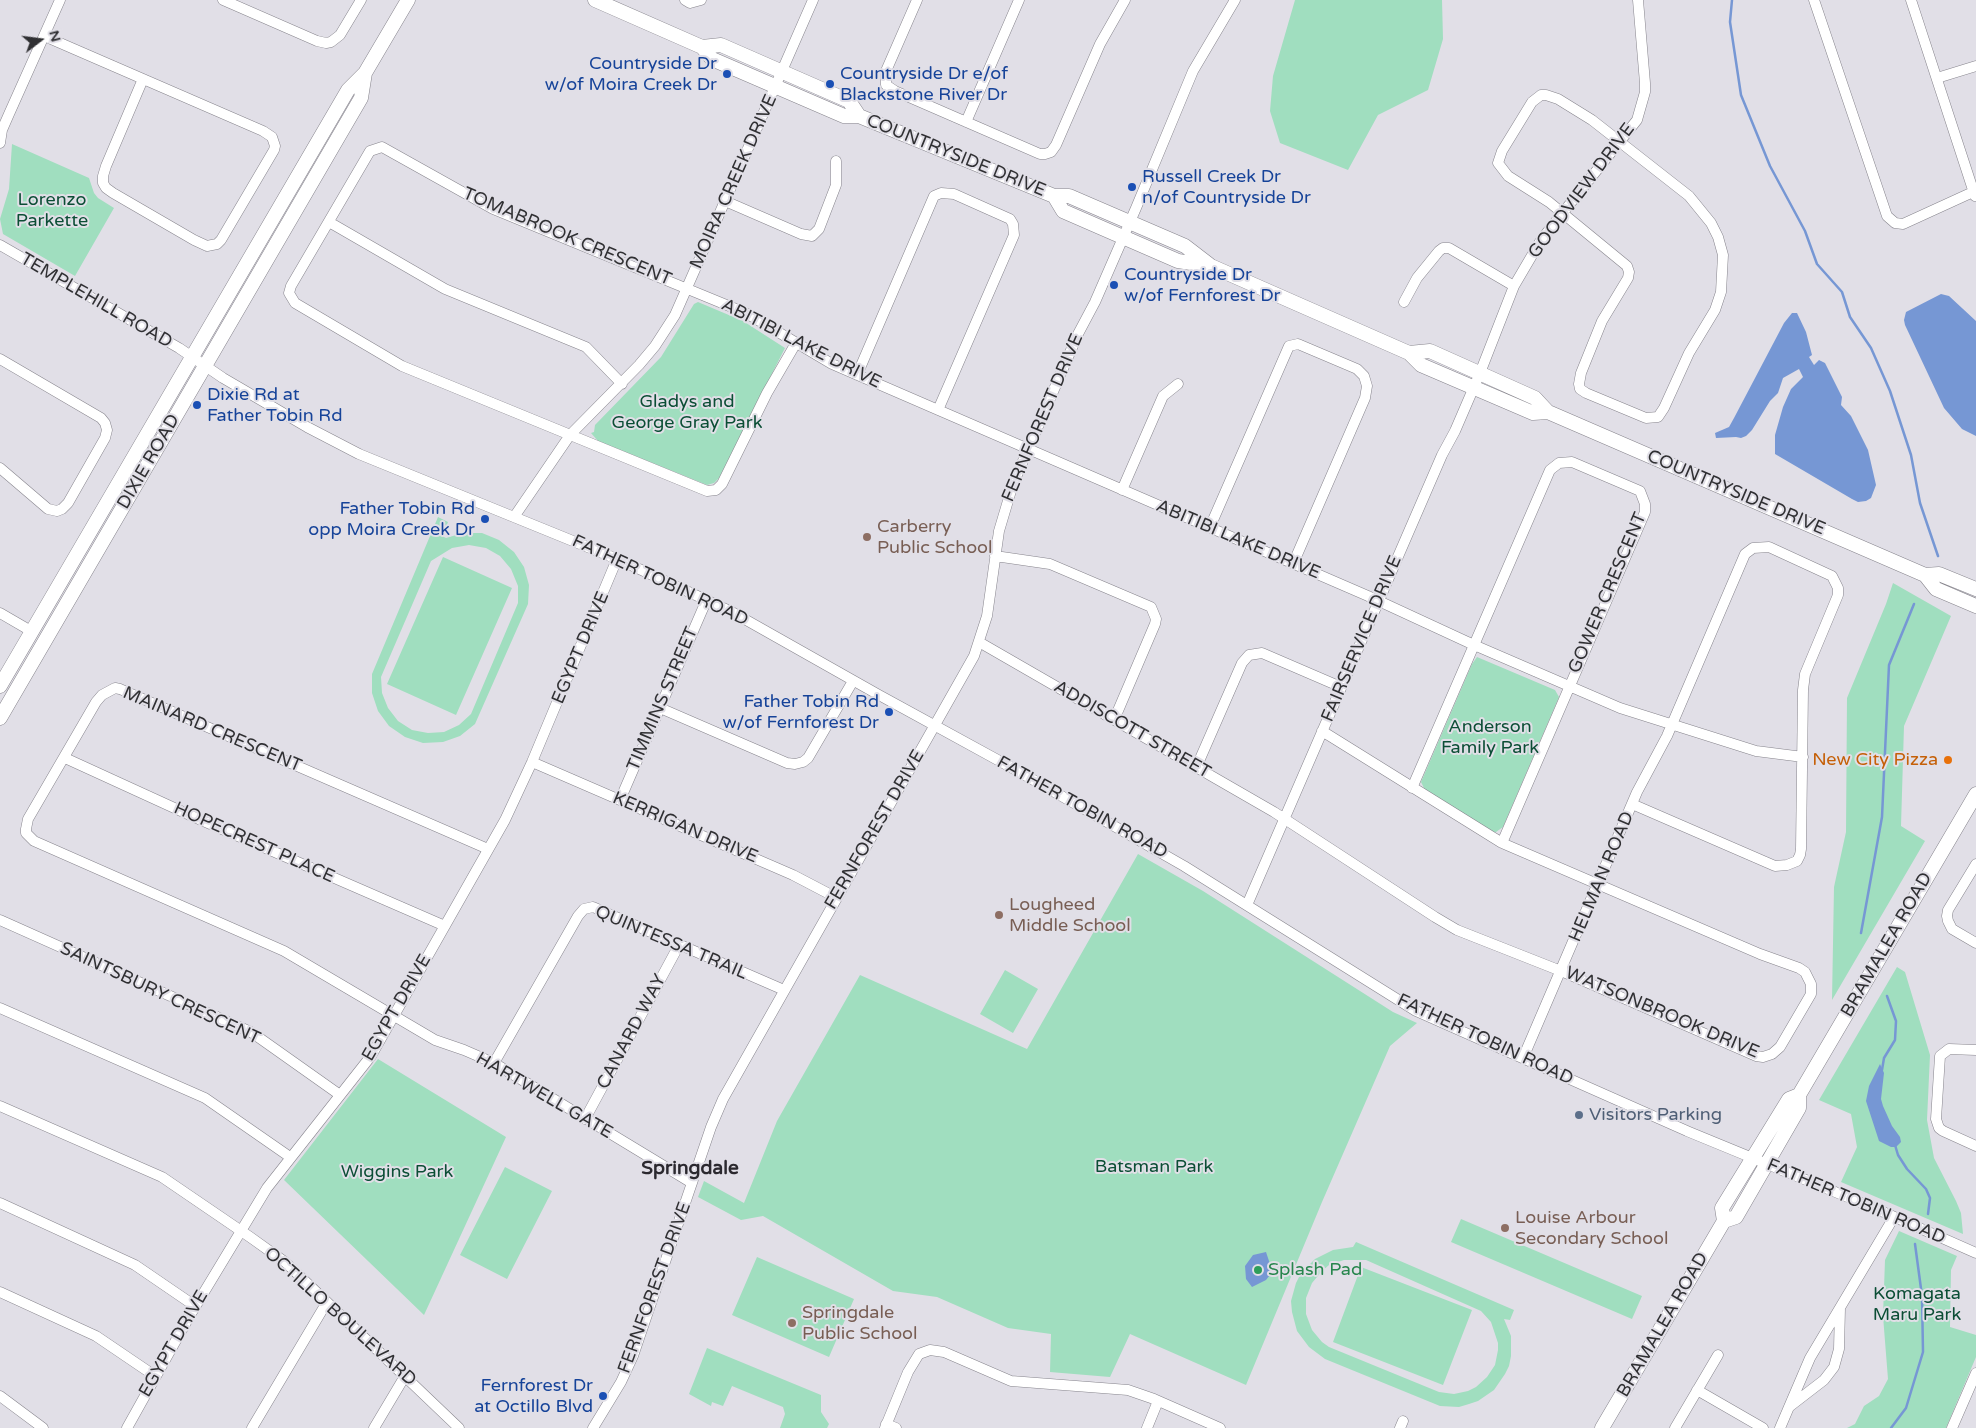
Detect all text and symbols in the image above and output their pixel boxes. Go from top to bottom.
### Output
north arrow [15,15,65,65]
text: N [45,28,65,44]
place label: Countryside Dr w/of Moira Creek Dr [545,53,717,96]
place label: Countryside Dr e/of Blackstone River Dr [840,63,1008,106]
marker: Countryside Dr w/of Moira Creek Dr [721,68,733,80]
marker: Countryside Dr e/of Blackstone River Dr [824,78,836,90]
street label: MOIRA CREEK DRIVE [686,91,782,273]
street label: COUNTRYSIDE DRIVE [863,110,1049,202]
street label: GOODVIEW DRIVE [1524,119,1640,263]
place label: Russell Creek Dr n/of Countryside Dr [1142,166,1311,208]
marker: Russell Creek Dr n/of Countryside Dr [1126,181,1138,193]
street label: TOMABROOK CRESCENT [459,183,675,291]
park label: Lorenzo Parkette [16,189,88,232]
street label: TEMPLEHILL ROAD [16,249,176,353]
place label: Countryside Dr w/of Fernforest Dr [1124,264,1280,306]
marker: Countryside Dr w/of Fernforest Dr [1108,279,1120,291]
street label: ABITIBI LAKE DRIVE [717,294,885,394]
street label: FERNFOREST DRIVE [998,331,1088,505]
place label: Dixie Rd at Father Tobin Rd [207,384,342,426]
park label: Gladys and George Gray Park [612,391,762,434]
marker: Dixie Rd at Father Tobin Rd [191,399,203,411]
street label: DIXIE ROAD [113,411,185,513]
street label: COUNTRYSIDE DRIVE [1644,446,1828,540]
street label: ABITIBI LAKE DRIVE [1153,496,1323,584]
place label: Father Tobin Rd opp Moira Creek Dr [308,498,475,540]
street label: GOWER CRESCENT [1564,509,1652,677]
marker: Father Tobin Rd opp Moira Creek Dr [479,513,491,525]
place label: Carberry Public School [877,516,993,558]
street label: FATHER TOBIN ROAD [569,531,751,631]
marker: Carberry Public School [861,531,873,543]
street label: FAIRSERVICE DRIVE [1317,553,1407,725]
street label: EGYPT DRIVE [548,589,614,707]
street label: TIMMINS STREET [623,624,703,774]
street label: ADDISCOTT STREET [1050,676,1214,784]
street label: MAINARD CRESCENT [119,683,305,777]
place label: Father Tobin Rd w/of Fernforest Dr [723,691,879,734]
marker: Father Tobin Rd w/of Fernforest Dr [883,706,895,718]
park label: Anderson Family Park [1441,716,1539,759]
street label: FERNFOREST DRIVE [820,746,930,914]
place label: New City Pizza [1812,749,1938,771]
street label: FATHER TOBIN ROAD [993,752,1171,864]
marker: New City Pizza [1942,754,1954,766]
street label: KERRIGAN DRIVE [609,788,761,868]
street label: HOPECREST PLACE [170,798,338,888]
street label: HELMAN ROAD [1565,809,1639,945]
street label: BRAMALEA ROAD [1837,869,1937,1021]
place label: Lougheed Middle School [1009,894,1131,936]
street label: QUINTESSA TRAIL [592,901,750,985]
marker: Lougheed Middle School [993,909,1005,921]
street label: SAINTSBURY CRESCENT [56,938,264,1050]
street label: EGYPT DRIVE [358,951,436,1065]
street label: WATSONBROOK DRIVE [1562,962,1762,1064]
street label: CANARD WAY [593,971,671,1093]
street label: FATHER TOBIN ROAD [1394,990,1576,1090]
street label: HARTWELL GATE [472,1048,616,1144]
place label: Visitors Parking [1589,1104,1722,1126]
marker: Visitors Parking [1573,1109,1585,1121]
street label: FATHER TOBIN ROAD [1763,1155,1949,1249]
park label: Batsman Park [1095,1156,1213,1178]
district label: Springdale [641,1158,739,1180]
park label: Wiggins Park [341,1161,453,1183]
street label: FERNFOREST DRIVE [614,1199,696,1377]
place label: Louise Arbour Secondary School [1515,1207,1668,1250]
marker: Louise Arbour Secondary School [1499,1222,1511,1234]
street label: OCTILLO BOULEVARD [259,1243,421,1391]
street label: BRAMALEA ROAD [1613,1249,1713,1401]
place label: Splash Pad [1268,1259,1362,1281]
marker: Splash Pad [1252,1264,1264,1276]
park label: Komagata Maru Park [1873,1283,1961,1326]
street label: EGYPT DRIVE [135,1287,213,1401]
place label: Springdale Public School [802,1302,918,1345]
marker: Springdale Public School [786,1317,798,1329]
place label: Fernforest Dr at Octillo Blvd [474,1375,593,1418]
marker: Fernforest Dr at Octillo Blvd [597,1390,609,1402]

